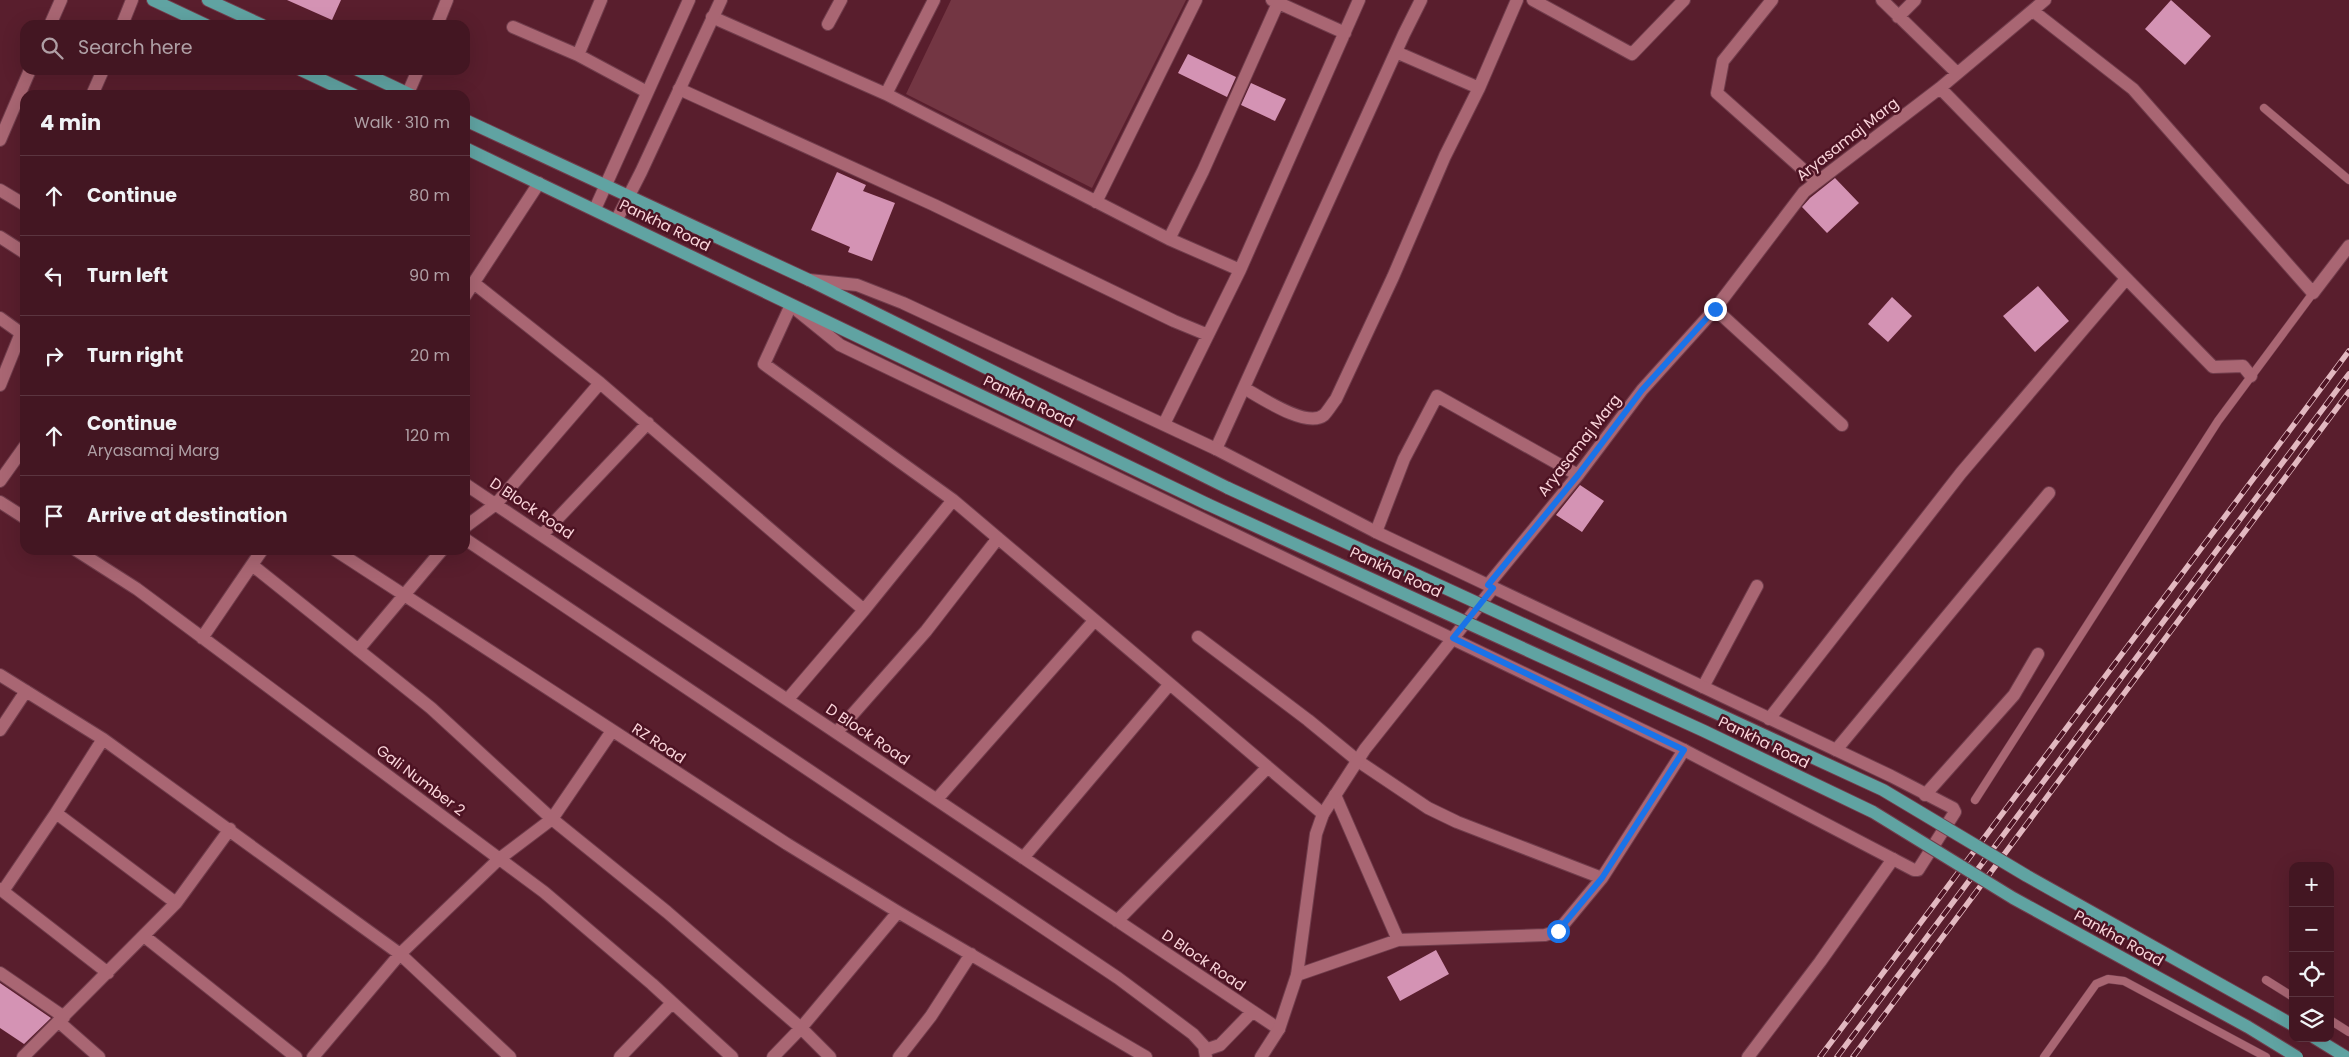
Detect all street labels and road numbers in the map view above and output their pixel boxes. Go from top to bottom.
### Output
street label: Aryasamaj Marg [1792,92,1902,186]
street label: Pankha Road [616,194,714,256]
street label: Pankha Road [980,370,1078,432]
street label: Aryasamaj Marg [1532,390,1626,500]
street label: D Block Road [486,472,578,544]
street label: Pankha Road [1347,542,1445,602]
street label: D Block Road [822,698,914,770]
street label: Pankha Road [1715,711,1813,773]
street label: RZ Road [628,718,690,768]
street label: Gali Number 2 [372,740,470,820]
street label: Pankha Road [2071,905,2167,971]
street label: D Block Road [1158,924,1250,996]

